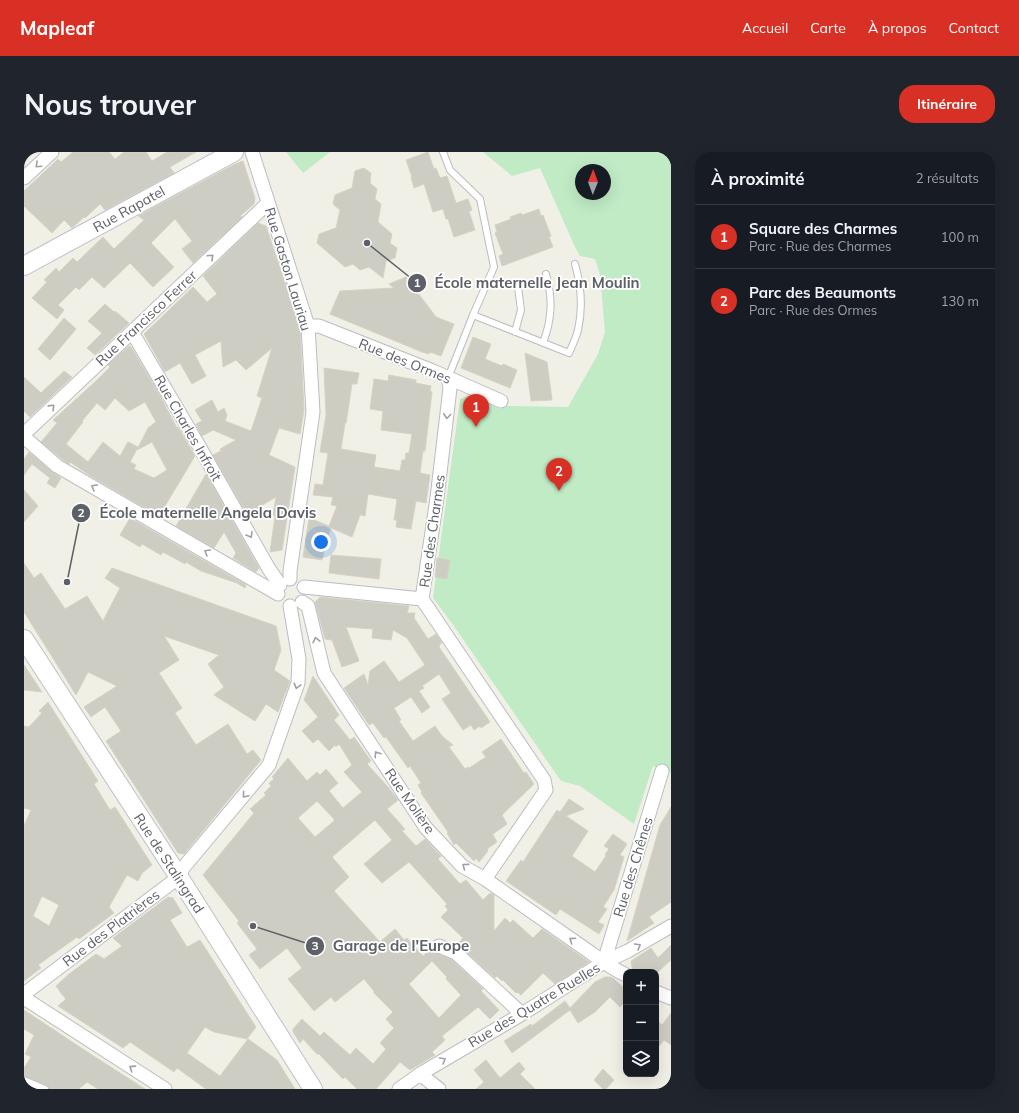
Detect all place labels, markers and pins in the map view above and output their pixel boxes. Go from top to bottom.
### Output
callout: École maternelle Jean Moulin [407,269,648,296]
pin: 1 [463,394,489,427]
pin: 2 [546,458,572,491]
callout: École maternelle Angela Davis [71,499,324,526]
callout: Garage de l'Europe [305,932,478,959]

